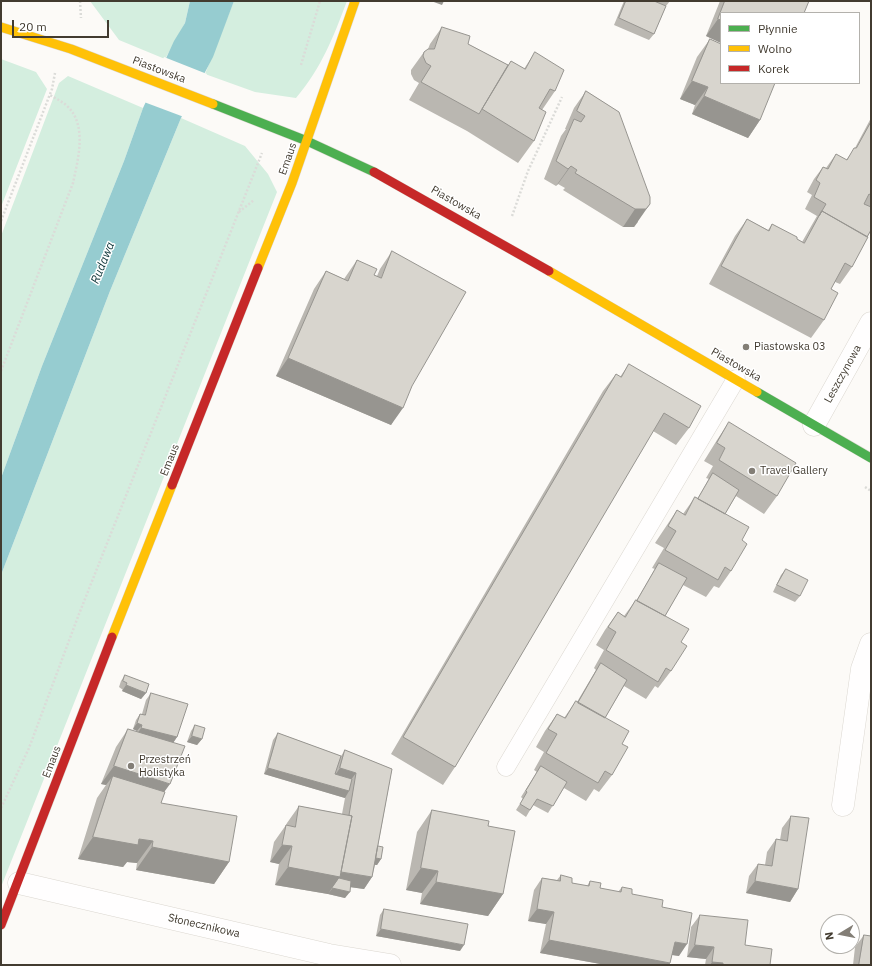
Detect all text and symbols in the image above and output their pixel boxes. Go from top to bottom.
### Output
scale bar [14,12,111,38]
legend [720,12,860,84]
text: 20 m [19,19,47,34]
text: Płynnie [758,21,798,36]
text: Wolno [758,41,792,56]
street label: Piastowska [131,54,187,86]
text: Korek [758,61,789,76]
street label: Emaus [276,141,300,177]
street label: Piastowska [428,183,484,223]
water label: Rudawa [88,240,118,286]
place label: Piastowska 03 [754,340,826,354]
marker: Piastowska 03 [741,342,751,352]
street label: Leszczynowa [822,343,864,405]
street label: Piastowska [708,345,764,385]
street label: Emaus [158,442,182,478]
place label: Travel Gallery [760,464,828,478]
marker: Travel Gallery [747,466,757,476]
street label: Emaus [40,744,64,780]
place label: Przestrzeń Holistyka [139,753,191,779]
marker: Przestrzeń Holistyka [126,761,136,771]
street label: Słonecznikowa [167,911,241,941]
north arrow [820,914,860,954]
text: N [822,931,837,941]

